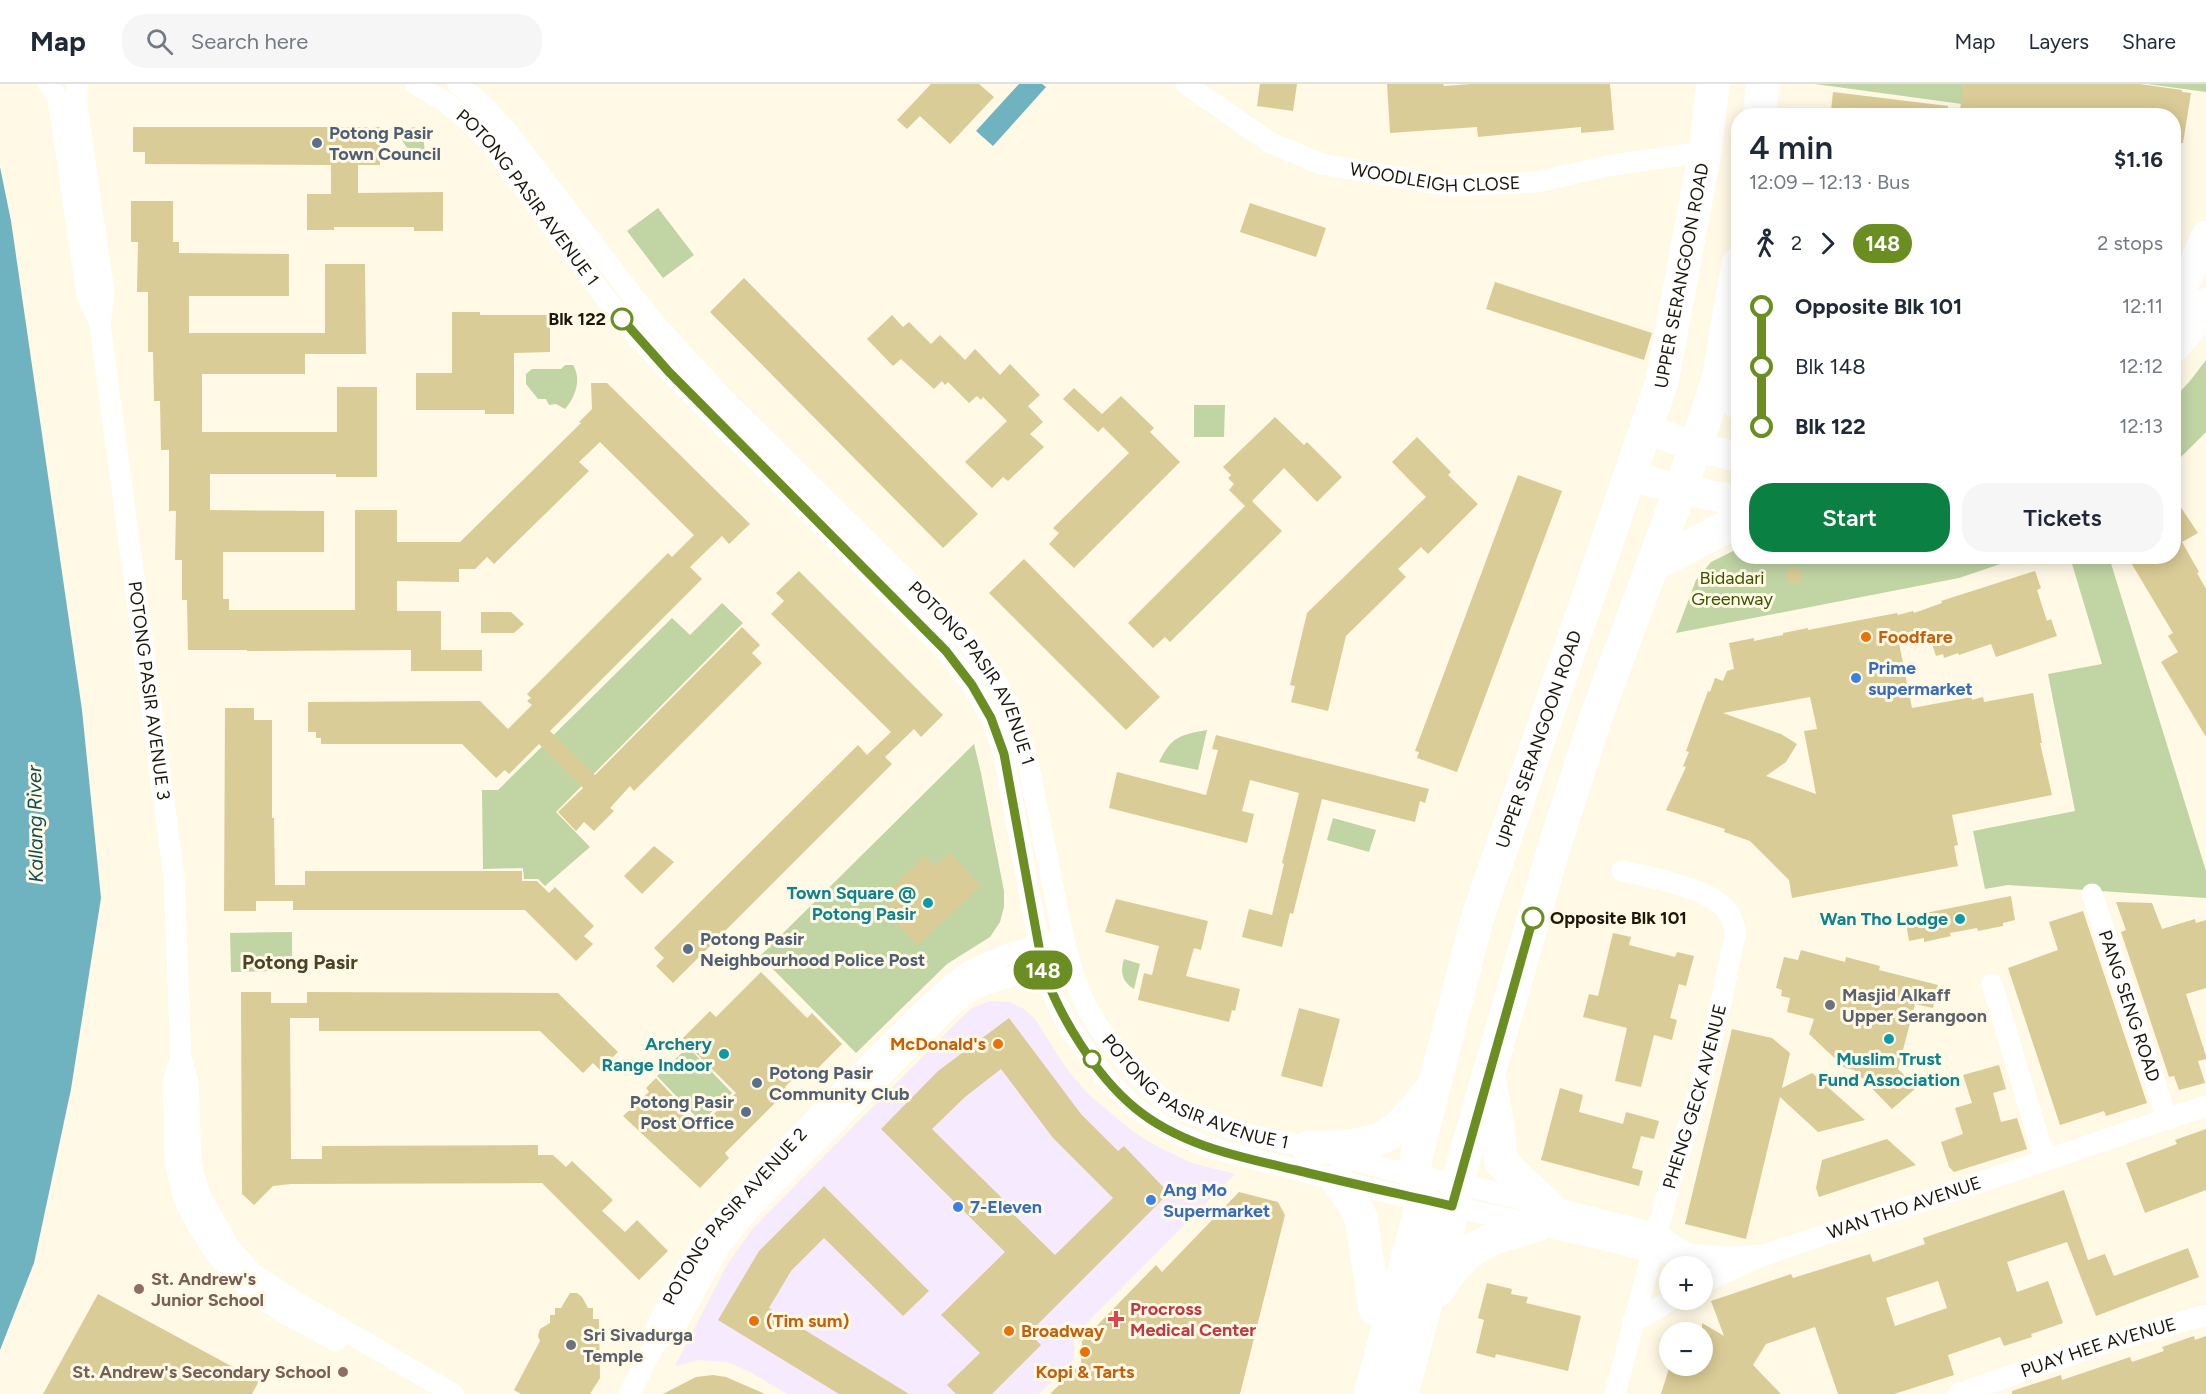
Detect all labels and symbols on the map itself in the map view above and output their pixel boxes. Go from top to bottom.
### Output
street label: POTONG PASIR AVENUE 1 [452,105,603,290]
place label: Potong Pasir Town Council [329,122,441,165]
marker: Potong Pasir Town Council [310,136,324,150]
street label: WOODLEIGH CLOSE [1348,158,1521,197]
street label: UPPER SERANGOON ROAD [1650,161,1714,390]
place label: Blk 122 [548,308,606,330]
marker: Blk 122 [611,308,633,330]
park label: Bidadari Greenway [1691,567,1773,610]
street label: POTONG PASIR AVENUE 1 [904,577,1039,767]
street label: POTONG PASIR AVENUE 3 [123,580,175,801]
place label: Foodfare [1878,626,1953,648]
street label: UPPER SERANGOON ROAD [1491,627,1587,851]
marker: Foodfare [1859,630,1873,644]
place label: Prime supermarket [1868,657,1973,700]
marker: Prime supermarket [1849,671,1863,685]
water label: Kallang River [22,764,48,883]
place label: Town Square @ Potong Pasir [787,882,916,925]
marker: Town Square @ Potong Pasir [921,896,935,910]
marker: Opposite Blk 101 [1522,907,1544,929]
place label: Opposite Blk 101 [1550,907,1687,929]
place label: Wan Tho Lodge [1820,908,1948,930]
marker: Wan Tho Lodge [1953,912,1967,926]
street label: PANG SENG ROAD [2094,927,2165,1085]
place label: Potong Pasir Neighbourhood Police Post [700,928,925,971]
marker: Potong Pasir Neighbourhood Police Post [681,942,695,956]
district label: Potong Pasir [242,950,358,974]
line badge: 148 [1008,950,1078,990]
place label: Masjid Alkaff Upper Serangoon [1842,984,1987,1027]
marker: Masjid Alkaff Upper Serangoon [1823,998,1837,1012]
street label: PHENG GECK AVENUE [1658,1002,1731,1191]
street label: POTONG PASIR AVENUE 1 [1097,1030,1290,1154]
marker: Muslim Trust Fund Association [1882,1032,1896,1046]
place label: Archery Range Indoor [602,1033,713,1076]
place label: McDonald's [890,1033,987,1055]
marker: McDonald's [991,1037,1005,1051]
marker: Archery Range Indoor [717,1047,731,1061]
place label: Muslim Trust Fund Association [1818,1048,1960,1091]
unlabelled marker [1083,1050,1101,1068]
place label: Potong Pasir Community Club [769,1062,910,1105]
marker: Potong Pasir Community Club [750,1076,764,1090]
place label: Potong Pasir Post Office [630,1091,734,1134]
marker: Potong Pasir Post Office [739,1105,753,1119]
street label: POTONG PASIR AVENUE 2 [658,1123,812,1308]
street label: WAN THO AVENUE [1824,1172,1984,1244]
place label: Ang Mo Supermarket [1163,1179,1270,1222]
marker: Ang Mo Supermarket [1144,1193,1158,1207]
place label: 7-Eleven [970,1196,1042,1218]
marker: 7-Eleven [951,1200,965,1214]
place label: St. Andrew's Junior School [151,1268,264,1311]
marker: St. Andrew's Junior School [132,1282,146,1296]
place label: Procross Medical Center [1130,1298,1256,1341]
place label: (Tim sum) [766,1310,849,1332]
marker: Procross Medical Center [1107,1310,1125,1328]
street label: PUAY HEE AVENUE [2018,1313,2179,1382]
marker: (Tim sum) [747,1314,761,1328]
place label: Broadway [1021,1320,1105,1342]
place label: Sri Sivadurga Temple [583,1324,693,1367]
marker: Broadway [1002,1324,1016,1338]
marker: Sri Sivadurga Temple [564,1338,578,1352]
marker: Kopi & Tarts [1078,1345,1092,1359]
place label: St. Andrew's Secondary School [72,1361,331,1383]
place label: Kopi & Tarts [1035,1361,1135,1383]
marker: St. Andrew's Secondary School [336,1365,350,1379]

